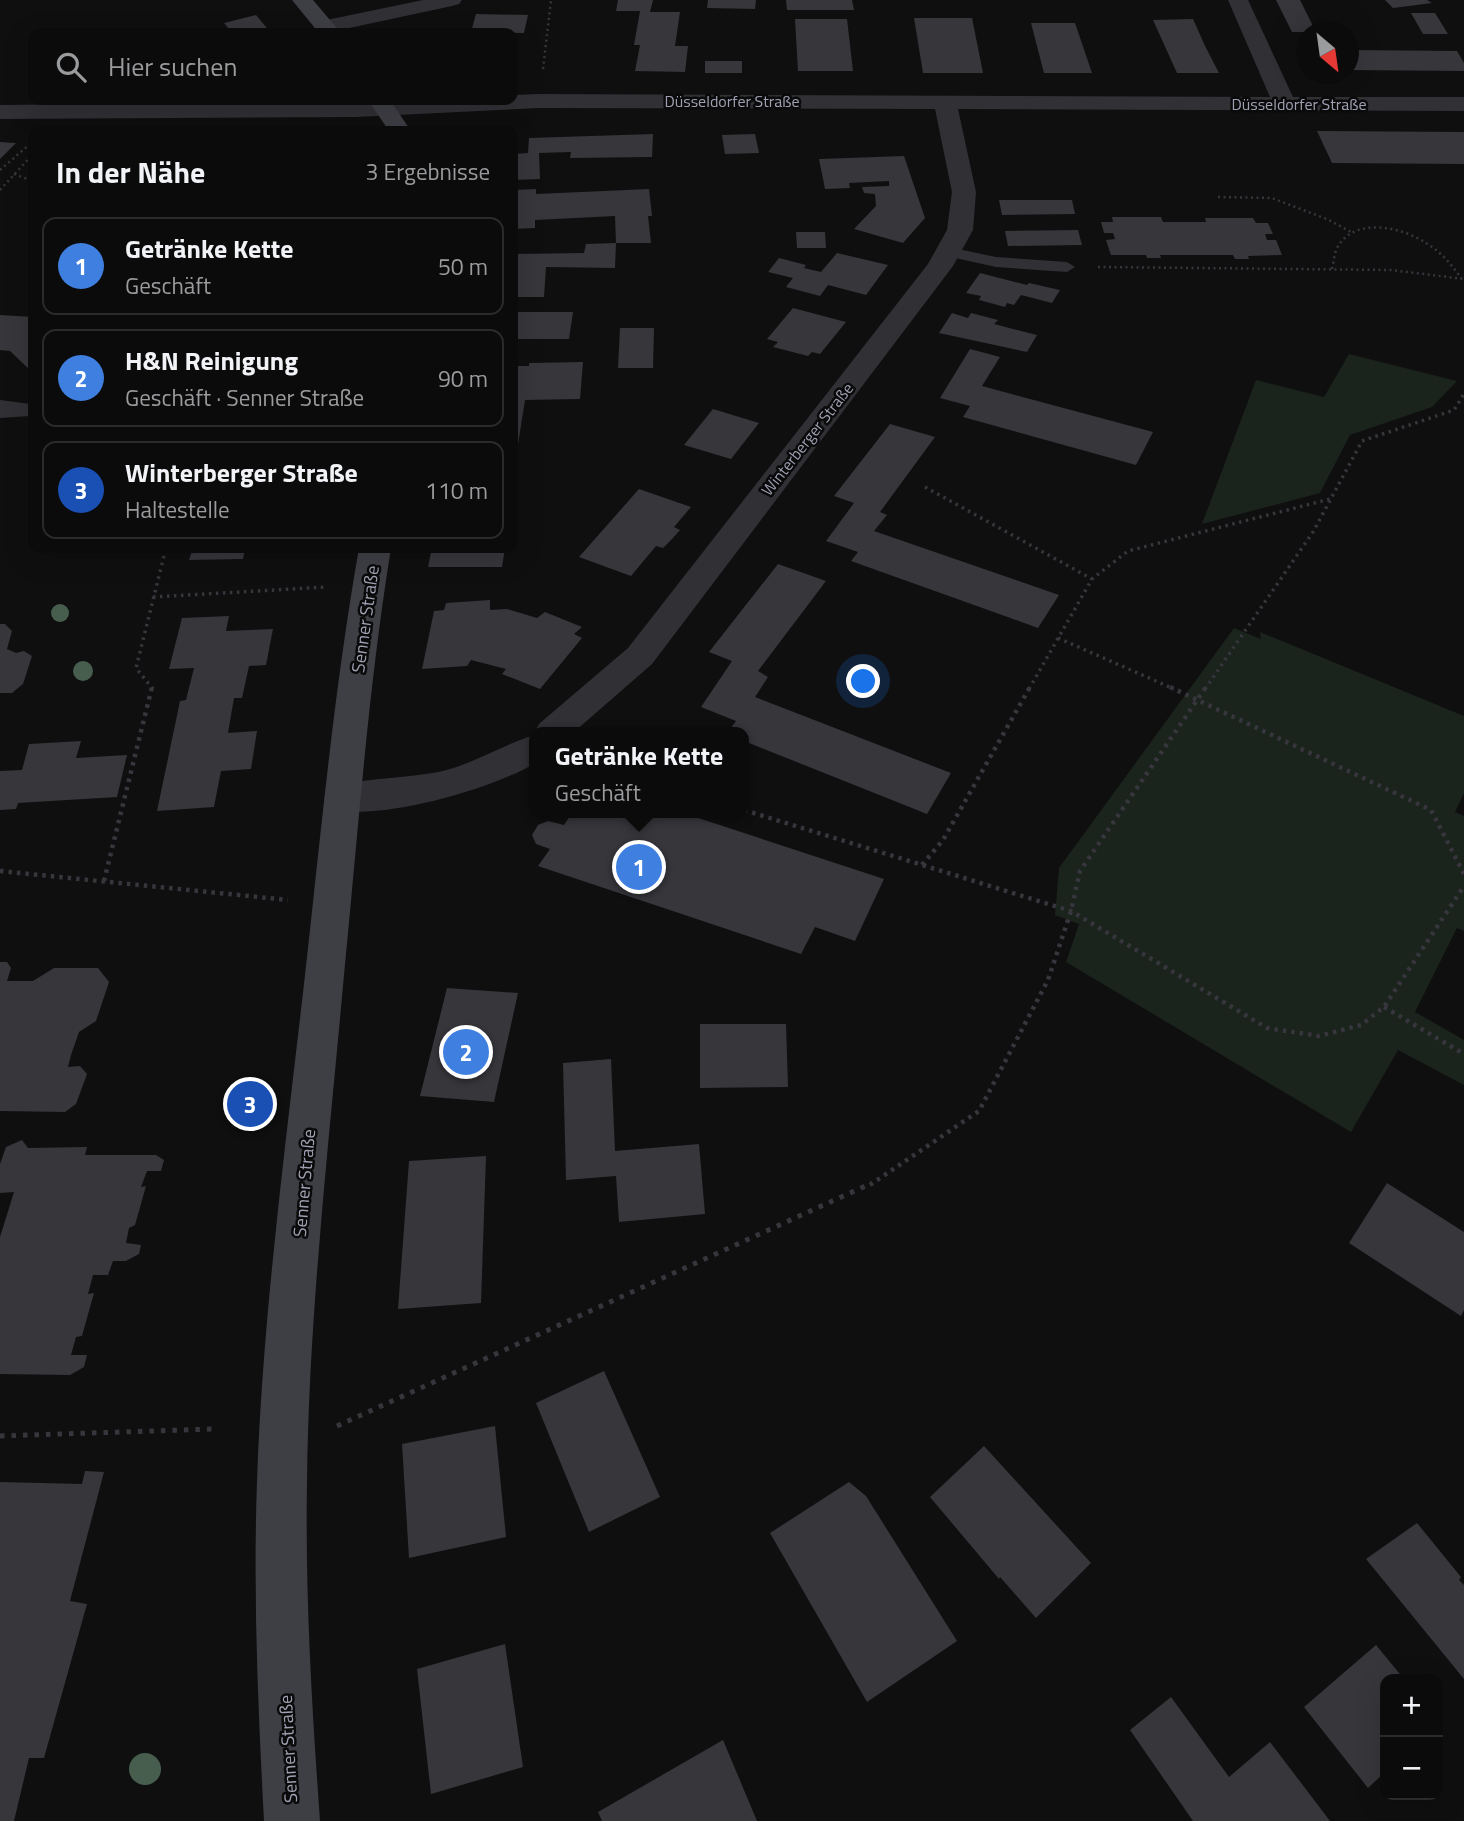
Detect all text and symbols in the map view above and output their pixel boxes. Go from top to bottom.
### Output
north arrow [1296,21,1359,84]
search box [28,28,518,105]
text: Hier suchen [108,47,237,86]
icon: search [52,48,90,86]
street label: Düsseldorfer Straße [664,89,800,113]
street label: Düsseldorfer Straße [1231,92,1367,116]
text: In der Nähe [56,149,205,195]
text: 3 Ergebnisse [366,154,490,189]
text: Getränke Kette [125,229,294,268]
text: 1 [75,249,87,284]
text: 50 m [438,249,488,284]
text: Geschäft [125,268,211,303]
text: H&N Reinigung [125,341,298,380]
text: 2 [75,361,87,396]
text: 90 m [438,361,488,396]
street label: Winterberger Straße [755,377,859,501]
text: Geschäft · Senner Straße [125,380,364,415]
text: Winterberger Straße [125,453,358,492]
text: 3 [75,473,87,508]
text: 110 m [425,473,488,508]
text: Haltestelle [125,492,230,527]
street label: Senner Straße [344,564,386,674]
your location [846,664,880,698]
popup [529,727,749,818]
text: Getränke Kette [555,736,723,775]
text: Geschäft [555,775,641,810]
pin: 1 [616,841,662,893]
pin: 2 [443,1026,489,1078]
pin: 3 [227,1078,273,1130]
street label: Senner Straße [286,1128,322,1238]
map controls [1380,1674,1443,1800]
button: + [1380,1674,1443,1737]
street label: Senner Straße [272,1694,304,1804]
button: − [1380,1737,1443,1800]

